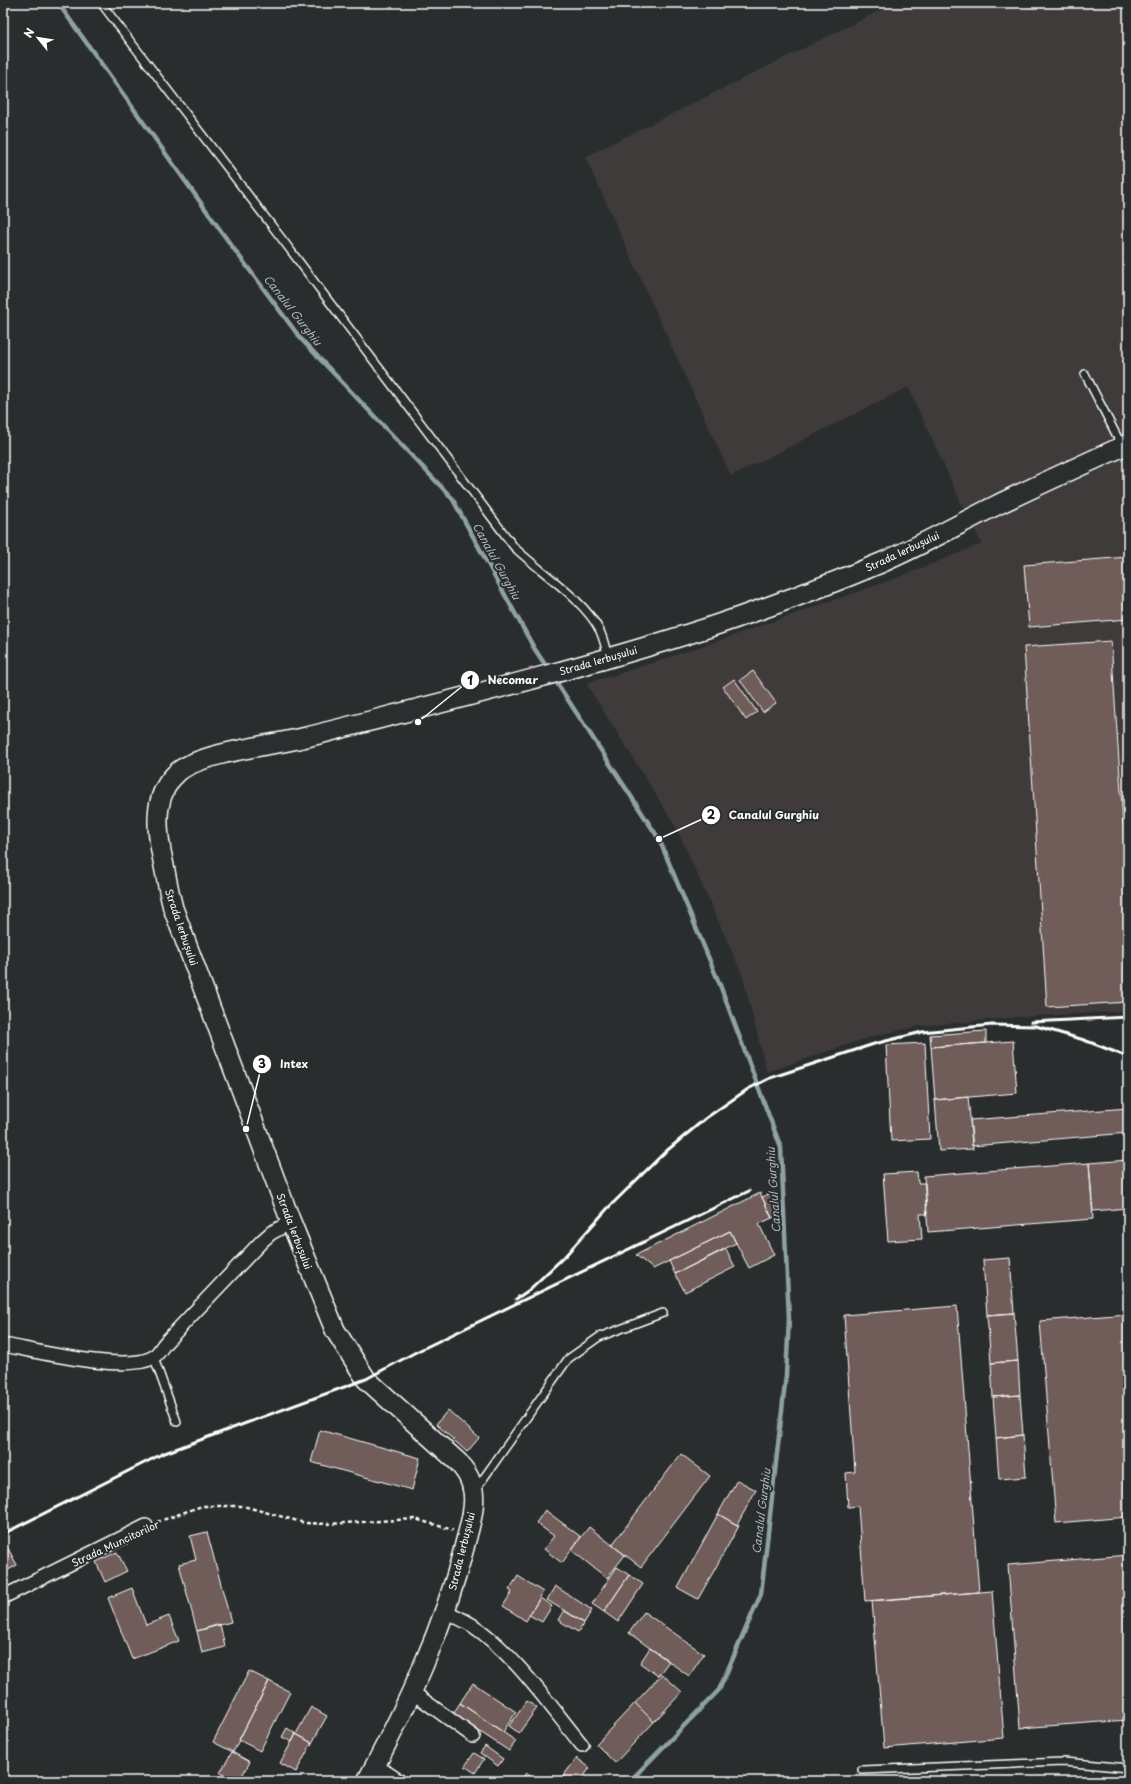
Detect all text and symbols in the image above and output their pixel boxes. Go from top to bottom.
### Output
north arrow [18,18,58,58]
text: N [19,24,39,41]
water label: Canalul Gurghiu [260,271,327,350]
water label: Canalul Gurghiu [469,519,526,604]
street label: Strada Ierbușului [862,527,942,575]
street label: Strada Ierbușului [557,642,639,678]
callout: Necomar [460,669,546,692]
text: 1 [467,671,473,689]
text: Necomar [488,671,538,688]
callout: Canalul Gurghiu [701,804,827,827]
text: 2 [707,805,716,823]
text: Canalul Gurghiu [729,806,819,823]
street label: Strada Ierbușului [162,887,202,968]
callout: Intex [252,1052,316,1075]
text: 3 [258,1054,266,1072]
text: Intex [280,1055,308,1072]
water label: Canalul Gurghiu [761,1145,784,1233]
street label: Strada Ierbușului [274,1191,316,1271]
water label: Canalul Gurghiu [747,1466,775,1555]
street label: Strada Ierbușului [444,1510,478,1592]
street label: Strada Muncitorilor [69,1516,162,1570]

